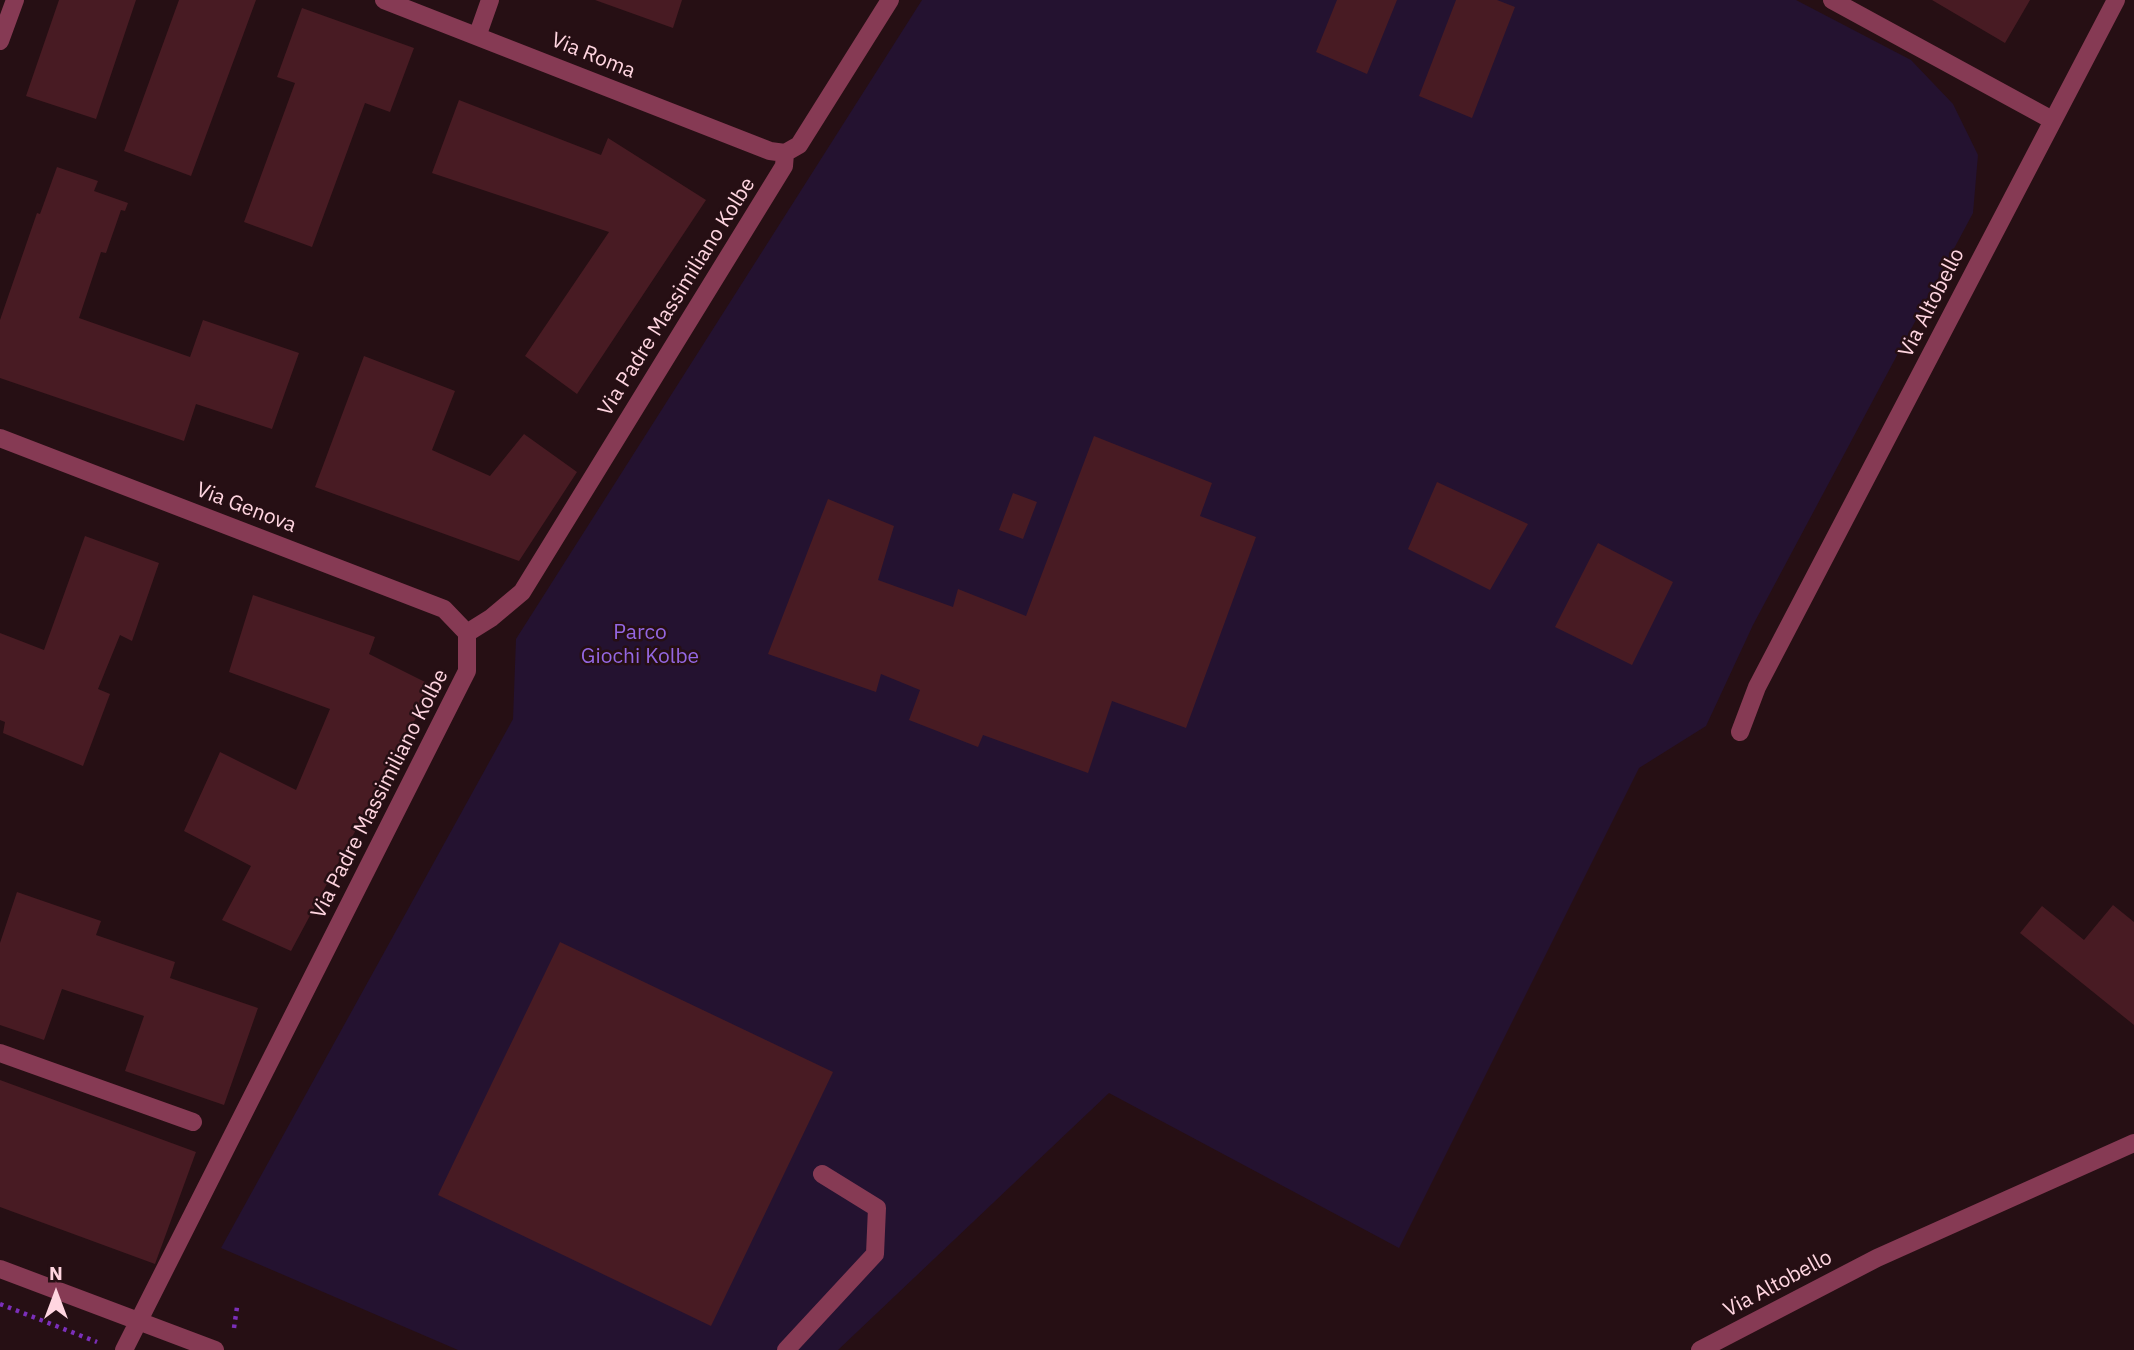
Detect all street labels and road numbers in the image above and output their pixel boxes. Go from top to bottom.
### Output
street label: Via Roma [547,28,639,84]
street label: Via Padre Massimiliano Kolbe [593,173,761,421]
street label: Via Altobello [1894,244,1970,362]
street label: Via Genova [192,477,300,539]
street label: Via Padre Massimiliano Kolbe [306,665,454,923]
street label: Via Altobello [1719,1245,1837,1323]

